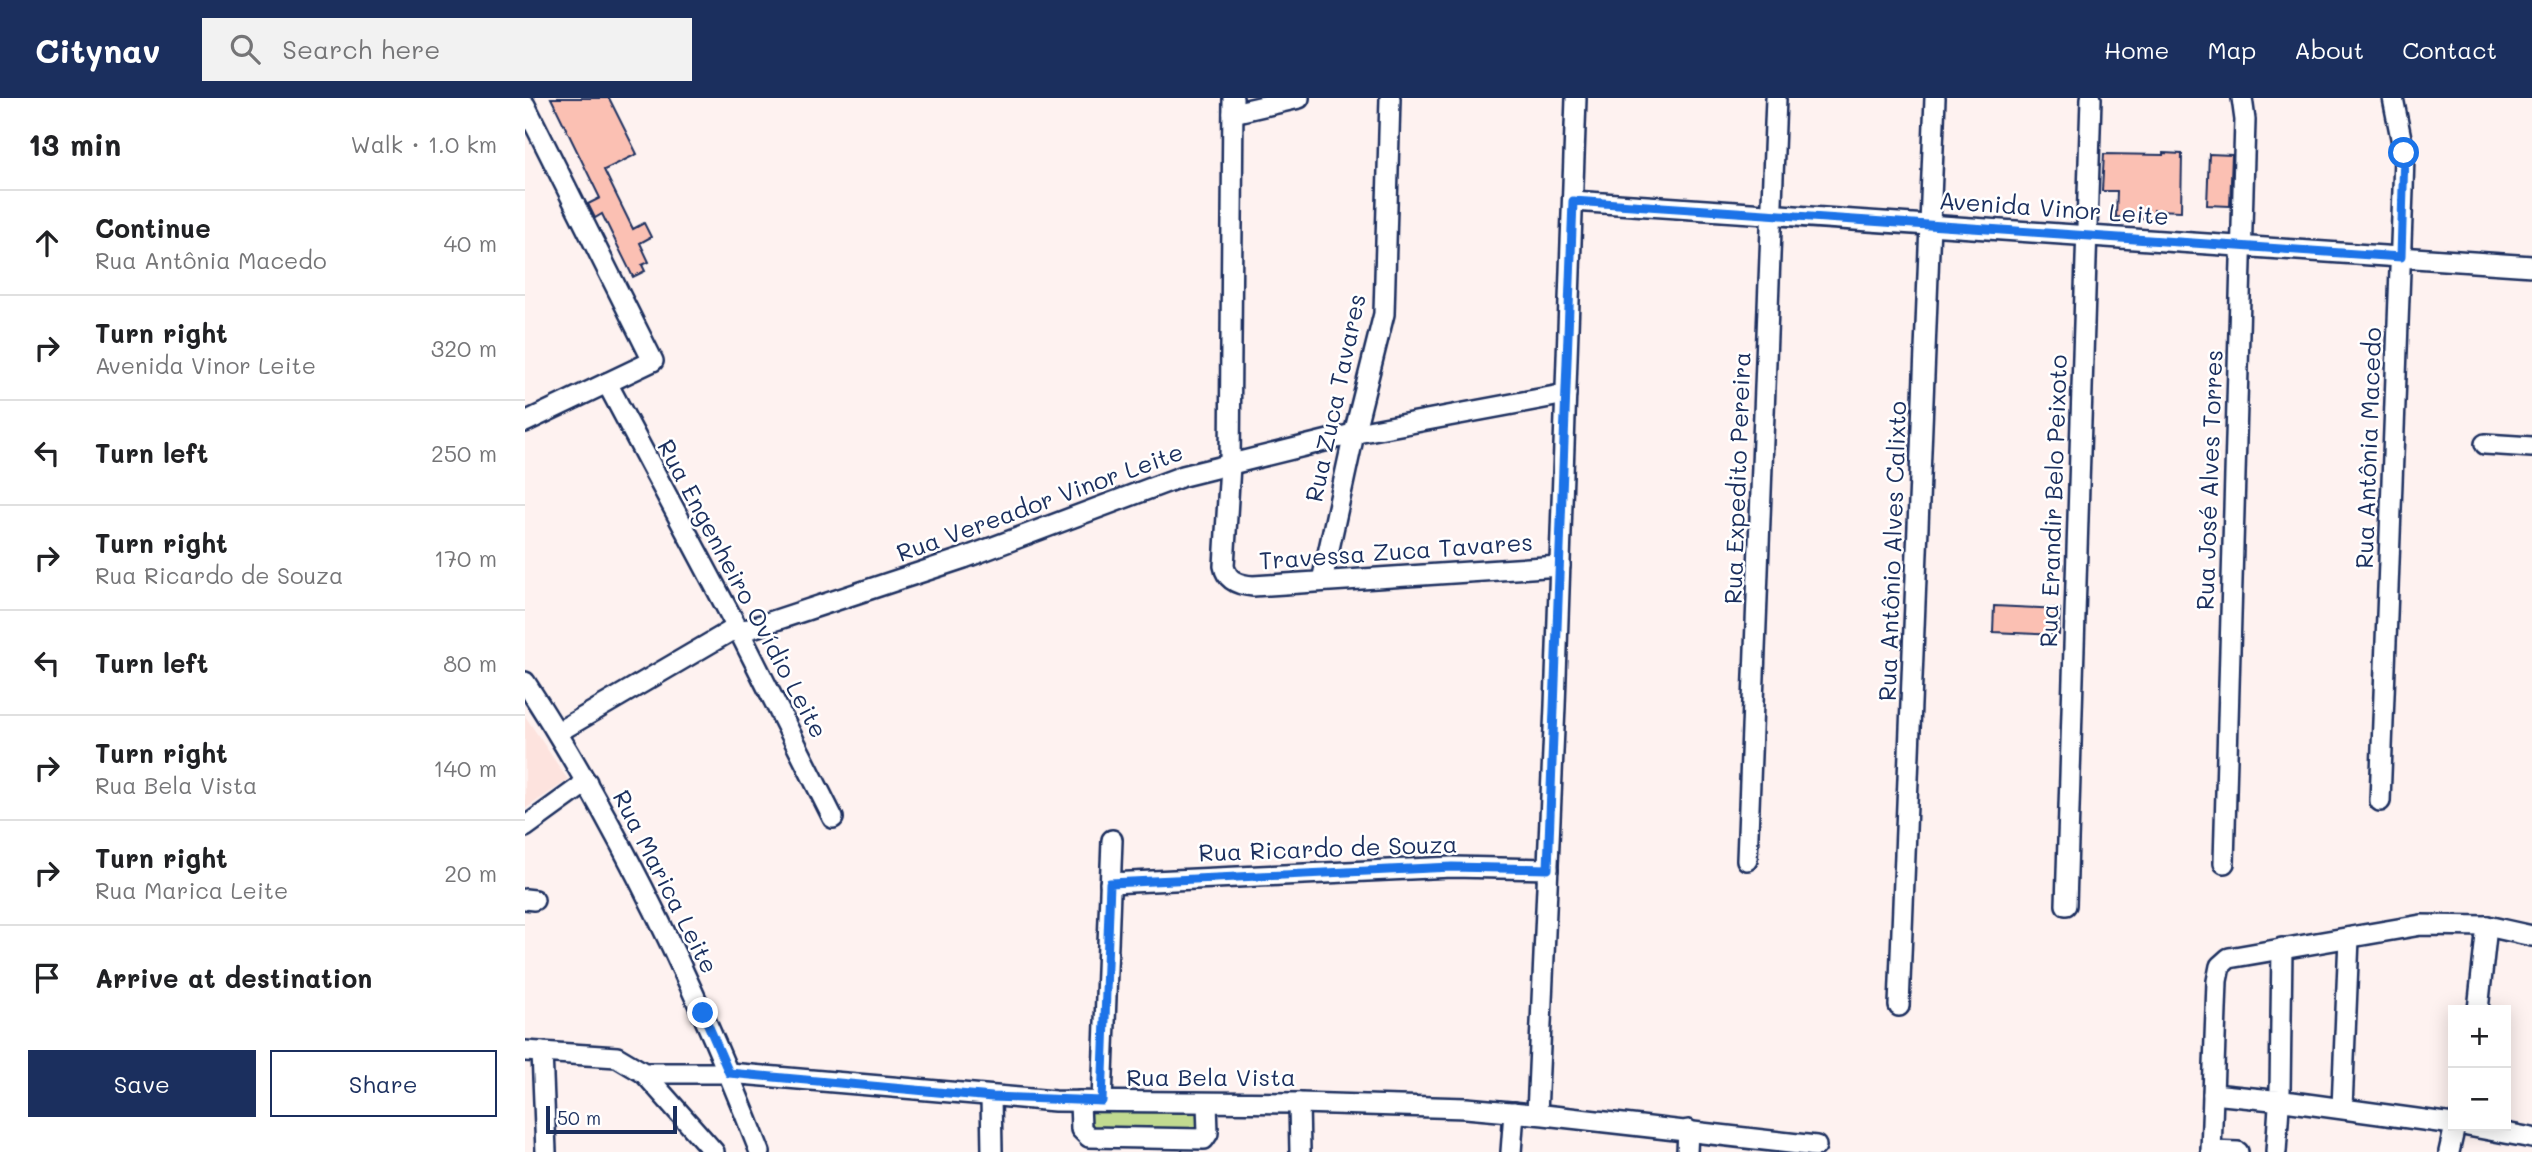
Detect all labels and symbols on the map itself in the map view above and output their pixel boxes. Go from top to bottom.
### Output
route start [2388,137,2419,168]
street label: Avenida Vinor Leite [1938,184,2170,231]
street label: Rua Zuca Tavares [1297,291,1372,504]
street label: Rua Antônia Macedo [2348,327,2387,569]
street label: Rua José Alves Torres [2188,349,2229,611]
street label: Rua Expedito Pereira [1717,351,1756,605]
street label: Rua Erandir Belo Peixoto [2032,354,2073,648]
street label: Rua Antônio Alves Calixto [1871,400,1912,702]
street label: Rua Engenheiro Ovídio Leite [651,434,835,743]
street label: Rua Vereador Vinor Leite [892,435,1187,568]
street label: Travessa Zuca Tavares [1258,525,1534,576]
street label: Rua Marica Leite [607,784,726,978]
street label: Rua Ricardo de Souza [1198,827,1458,868]
route end [687,997,718,1028]
street label: Rua Bela Vista [1126,1061,1296,1092]
scale bar [546,1103,677,1135]

